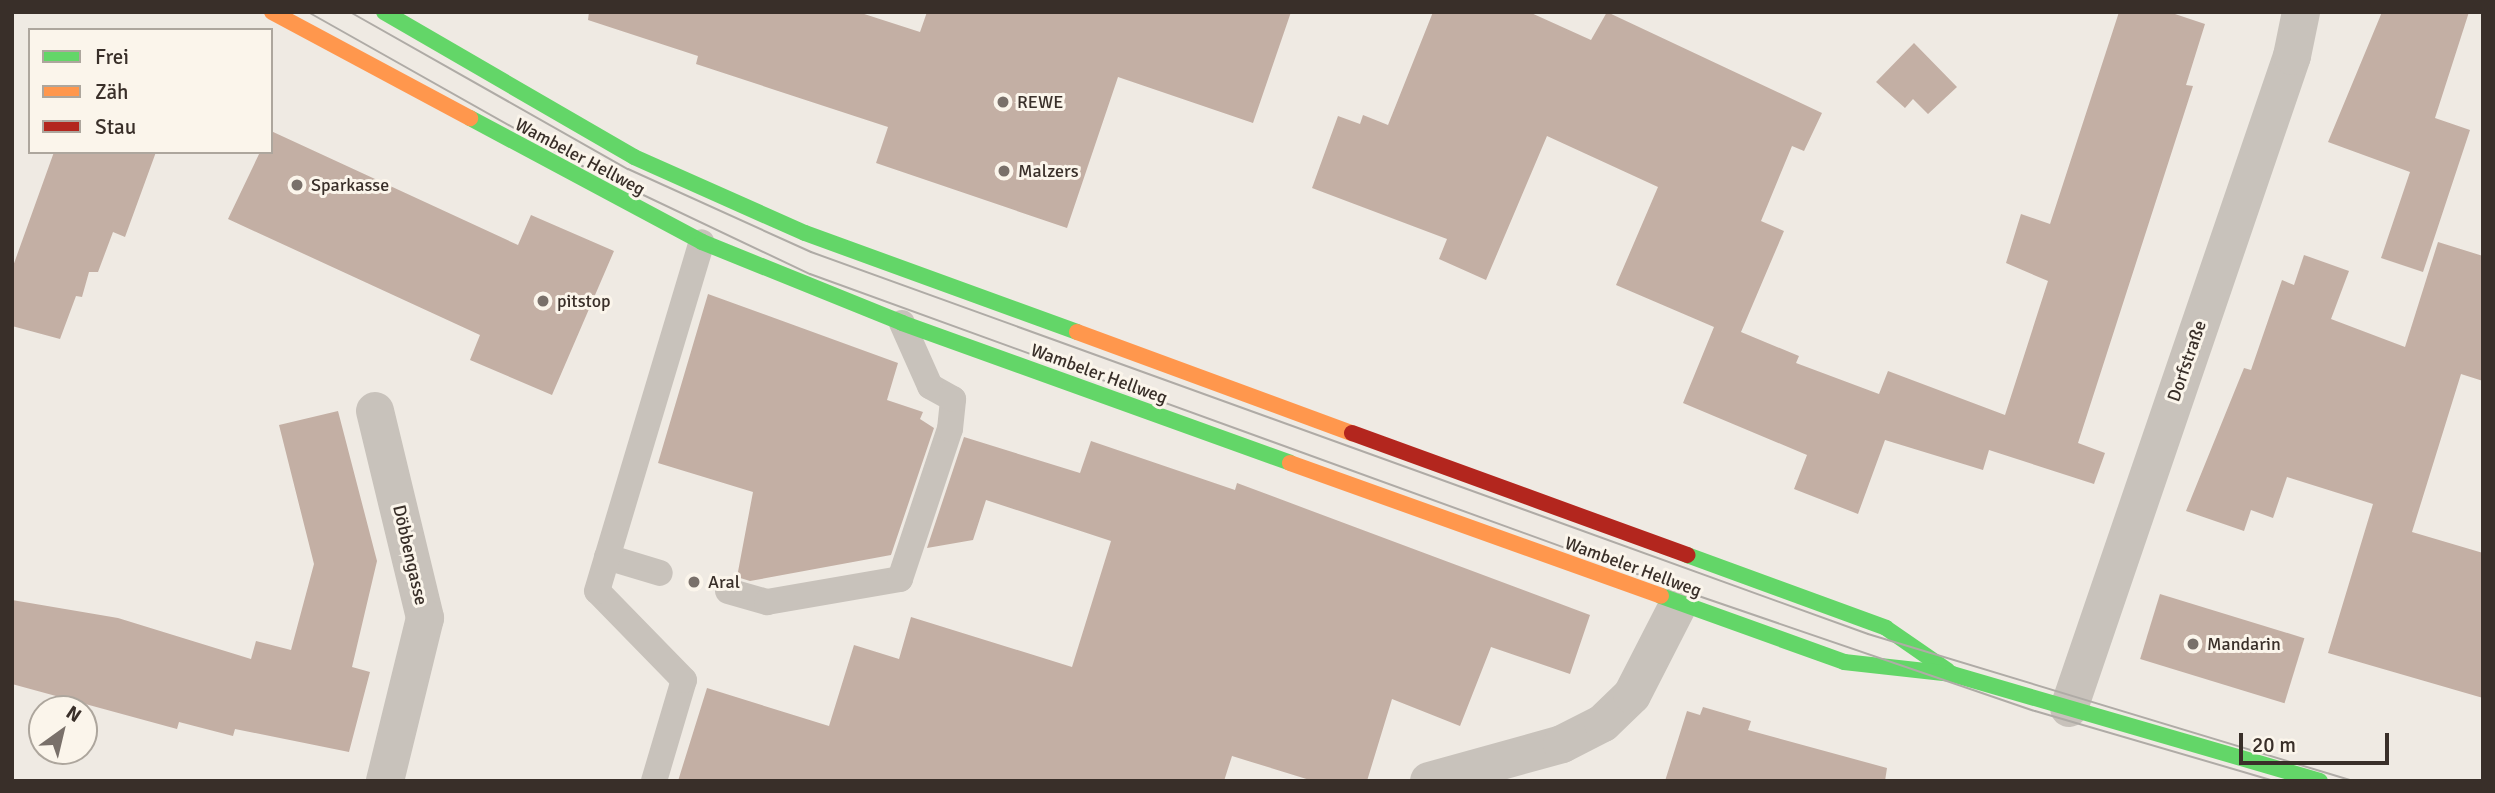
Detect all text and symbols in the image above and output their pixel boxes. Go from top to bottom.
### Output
legend [28,28,273,154]
text: Frei [95,44,129,70]
text: Zäh [95,79,129,105]
place label: REWE [1017,91,1063,113]
marker: REWE [995,94,1011,110]
text: Stau [95,114,136,140]
street label: Wambeler Hellweg [511,114,649,200]
place label: Malzers [1018,160,1079,182]
marker: Malzers [996,163,1012,179]
place label: Sparkasse [311,174,389,196]
marker: Sparkasse [289,177,305,193]
place label: pitstop [557,290,611,312]
marker: pitstop [535,293,551,309]
street label: Dorfstraße [2163,318,2211,404]
street label: Wambeler Hellweg [1028,339,1170,409]
street label: Döbbengasse [388,503,432,607]
street label: Wambeler Hellweg [1562,532,1704,602]
place label: Aral [708,571,740,593]
marker: Aral [686,574,702,590]
place label: Mandarin [2207,633,2281,655]
marker: Mandarin [2185,636,2201,652]
north arrow [28,695,98,765]
text: N [61,701,86,728]
scale bar [2243,720,2394,764]
text: 20 m [2252,732,2296,758]

